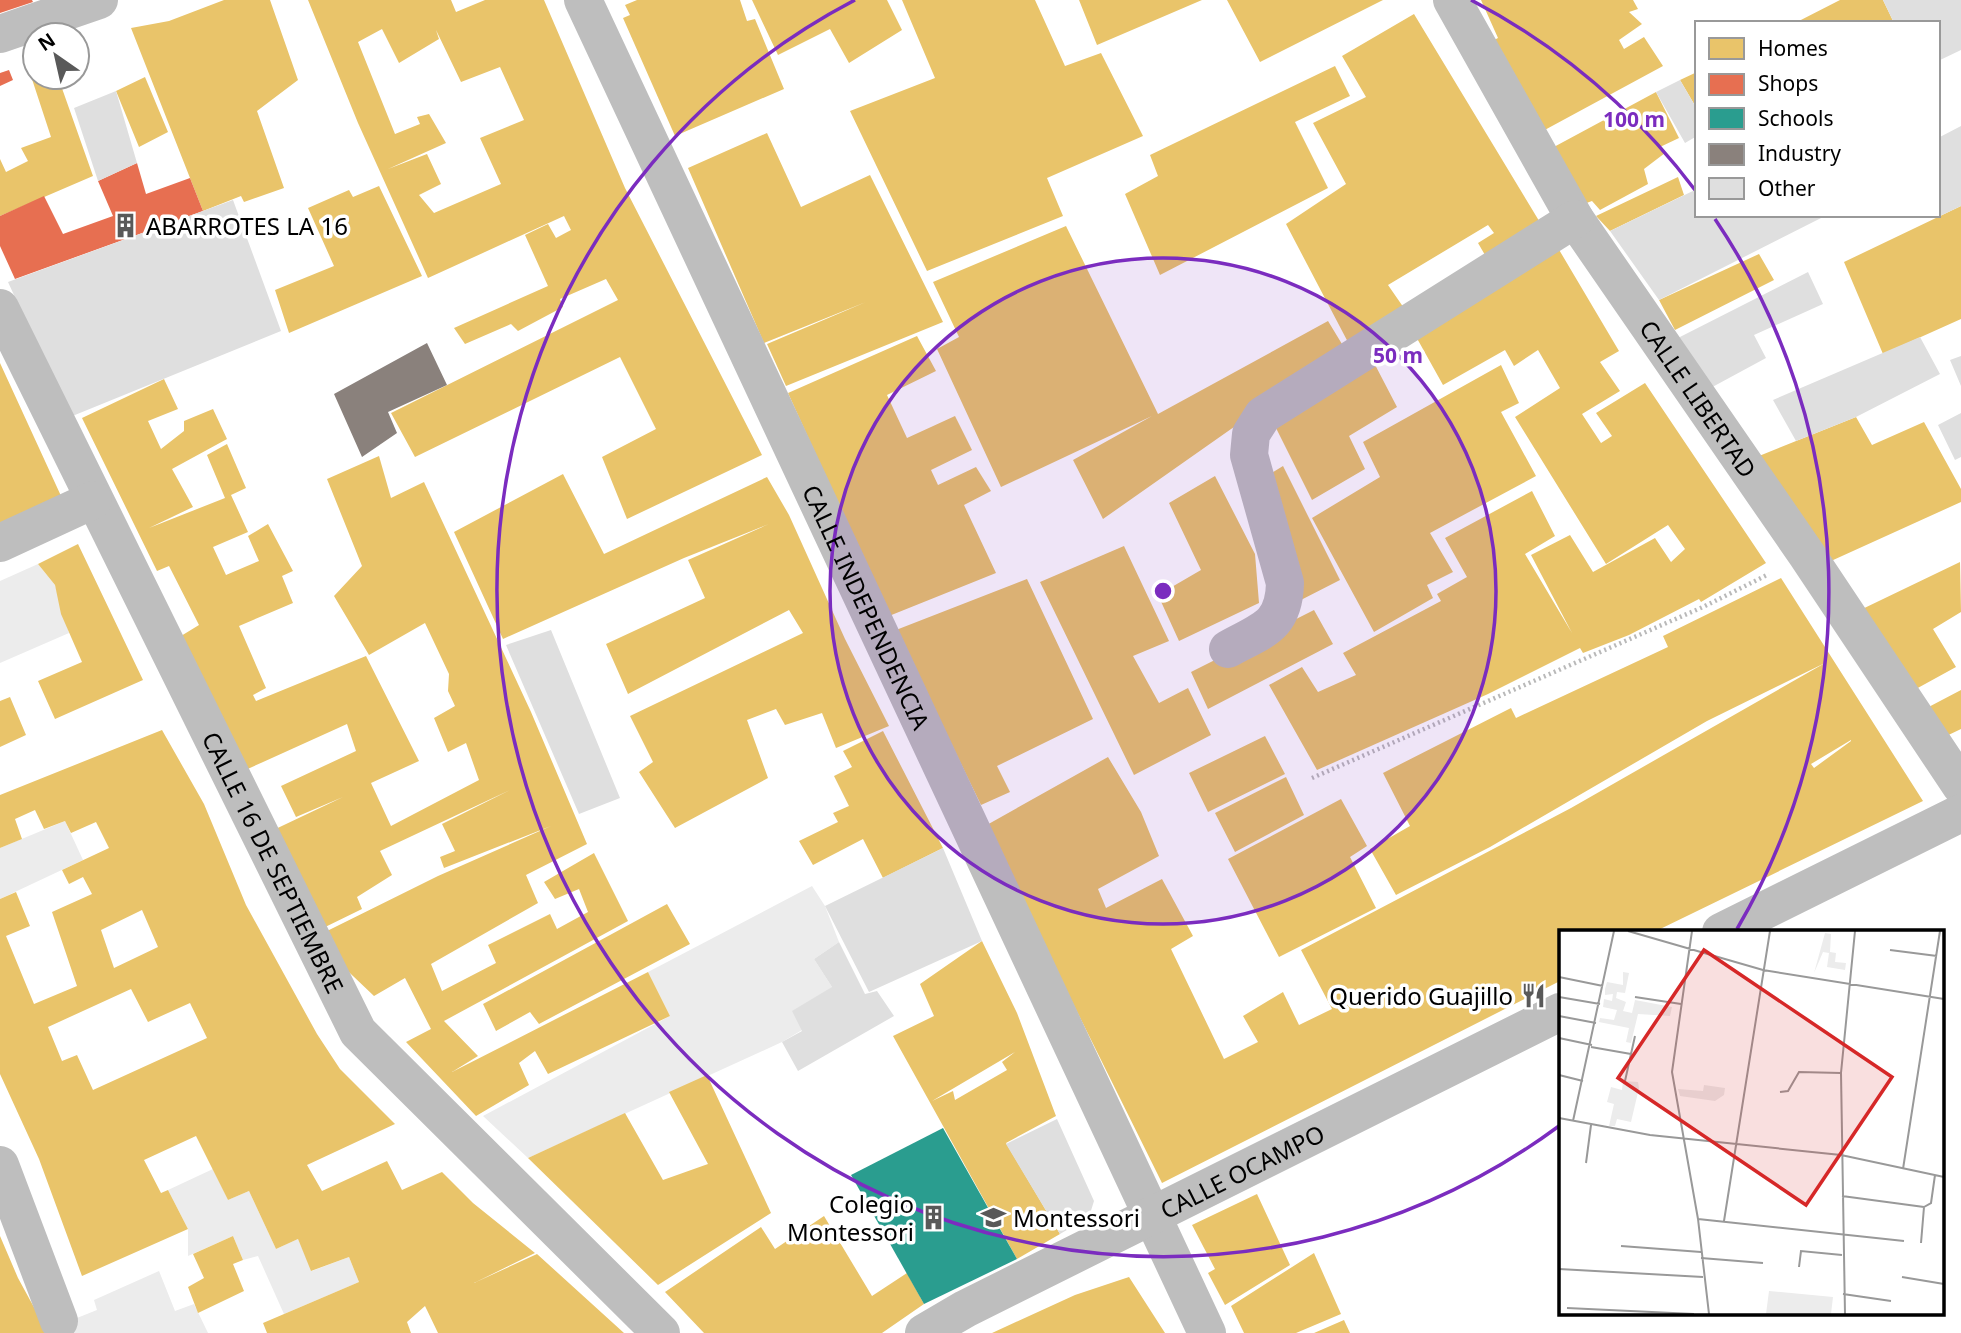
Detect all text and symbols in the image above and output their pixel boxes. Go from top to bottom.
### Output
north arrow [21,21,91,91]
legend [1695,21,1940,217]
text: N [33,27,60,57]
text: Homes [1758,34,1828,62]
text: Shops [1758,69,1818,97]
text: Schools [1758,104,1833,132]
text: 100 m [1603,105,1665,133]
text: Industry [1758,139,1841,167]
text: Other [1758,174,1816,202]
place label: ABARROTES LA 16 [146,209,348,242]
building icon: ABARROTES LA 16 [112,211,140,239]
street label: CALLE LIBERTAD [1633,313,1765,484]
text: 50 m [1373,341,1423,369]
street label: CALLE INDEPENDENCIA [796,479,939,735]
centre of rings [1151,579,1175,603]
street label: CALLE 16 DE SEPTIEMBRE [195,726,352,998]
inset map [1559,930,1944,1316]
place label: Querido Guajillo [1329,979,1513,1012]
restaurant icon: Querido Guajillo [1519,981,1547,1009]
street label: CALLE OCAMPO [1154,1116,1330,1226]
place label: Colegio Montessori [787,1187,914,1248]
place label: Montessori [1013,1201,1140,1234]
building icon: Colegio Montessori [920,1203,948,1231]
school or university icon: Montessori [979,1203,1007,1231]

